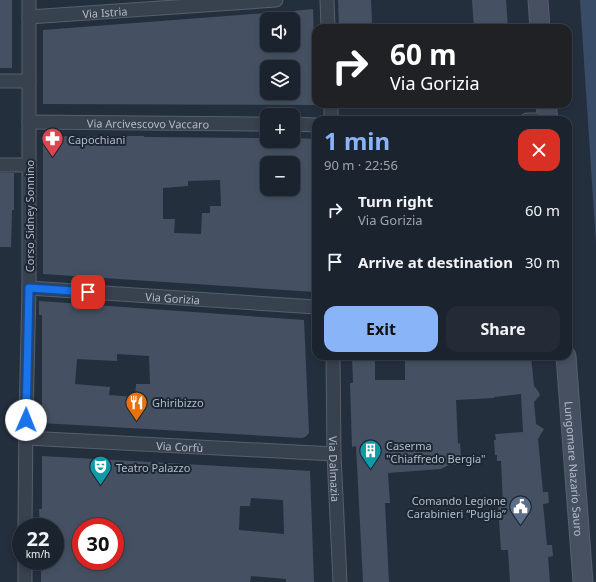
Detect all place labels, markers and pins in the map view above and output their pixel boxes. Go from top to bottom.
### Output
pharmacy icon: Capochiani [39,126,65,159]
place label: Capochiani [68,132,125,147]
pin [71,275,105,309]
restaurant icon: Ghiribizzo [123,389,149,422]
place label: Ghiribizzo [152,395,204,410]
building icon: Caserma "Chiaffredo Bergia" [357,438,383,471]
place label: Caserma "Chiaffredo Bergia" [386,438,486,466]
theatre icon: Teatro Palazzo [88,454,114,487]
place label: Teatro Palazzo [116,460,191,475]
place label: Comando Legione Carabinieri “Puglia” [407,493,506,521]
public building icon: Comando Legione Carabinieri “Puglia” [508,493,534,526]

